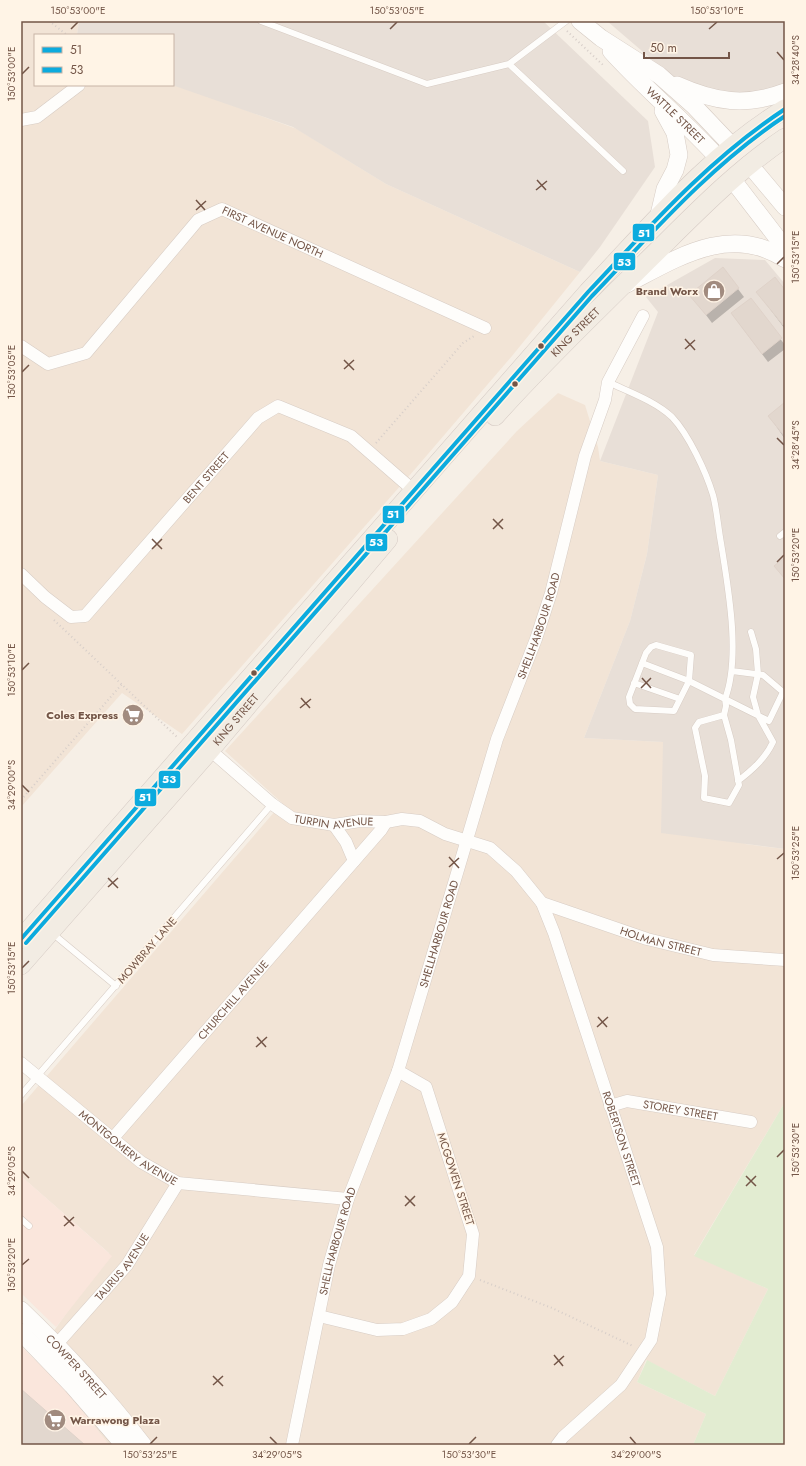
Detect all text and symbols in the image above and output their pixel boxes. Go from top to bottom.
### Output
text: 150°53'00"E [50,3,106,18]
text: 150°53'05"E [370,3,424,18]
text: 150°53'10"E [690,3,744,18]
legend [34,34,174,86]
scale bar [644,34,729,60]
text: 34°28'40"S [788,34,803,85]
text: 50 m [650,39,677,57]
text: 51 [70,41,82,59]
text: 150°53'00"E [4,46,19,102]
text: 53 [70,61,84,79]
street label: WATTLE STREET [643,83,708,147]
street label: FIRST AVENUE NORTH [220,202,326,262]
line badge: 51 [632,223,655,242]
text: 51 [638,225,650,241]
text: 150°53'15"E [788,230,803,284]
line badge: 53 [613,252,636,271]
text: 53 [617,254,631,270]
shop icon: Brand Worx [701,278,727,304]
place label: Brand Worx [636,283,698,299]
street label: KING STREET [547,304,604,360]
unlabelled marker [536,341,546,351]
text: 150°53'05"E [4,345,19,399]
unlabelled marker [510,379,520,389]
text: 34°28'45"S [788,420,803,470]
street label: BENT STREET [179,448,233,507]
line badge: 51 [382,505,405,524]
text: 51 [387,506,399,522]
text: 150°53'20"E [788,528,803,582]
line badge: 53 [365,533,388,552]
text: 53 [369,534,383,550]
street label: SHELLHARBOUR ROAD [513,570,564,681]
text: 150°53'10"E [4,643,19,697]
unlabelled marker [249,668,259,678]
street label: KING STREET [209,690,262,749]
supermarket icon: Coles Express [120,702,146,728]
place label: Coles Express [46,707,118,723]
text: 34°29'00"S [4,759,19,810]
line badge: 53 [158,770,181,789]
text: 53 [162,771,176,787]
line badge: 51 [134,788,157,807]
text: 51 [139,789,151,805]
street label: TURPIN AVENUE [293,811,374,833]
text: 150°53'25"E [788,826,803,880]
street label: SHELLHARBOUR ROAD [415,878,463,990]
street label: MOWBRAY LANE [114,913,180,987]
street label: HOLMAN STREET [618,922,703,960]
text: 150°53'15"E [4,941,19,995]
street label: CHURCHILL AVENUE [194,957,272,1043]
street label: ROBERTSON STREET [598,1089,645,1189]
street label: STOREY STREET [642,1096,719,1124]
street label: MONTGOMERY AVENUE [75,1106,181,1189]
text: 150°53'30"E [788,1123,803,1177]
street label: MCGOWEN STREET [433,1131,479,1227]
text: 34°29'05"S [4,1145,19,1196]
street label: SHELLHARBOUR ROAD [315,1184,360,1297]
street label: TAURUS AVENUE [91,1230,153,1304]
text: 150°53'20"E [4,1238,19,1292]
street label: COWPER STREET [42,1331,110,1402]
supermarket icon: Warrawong Plaza [42,1407,68,1433]
place label: Warrawong Plaza [70,1412,160,1428]
text: 150°53'25"E [123,1447,177,1462]
text: 34°29'05"S [252,1447,303,1462]
text: 150°53'30"E [442,1447,496,1462]
text: 34°29'00"S [611,1447,662,1462]

